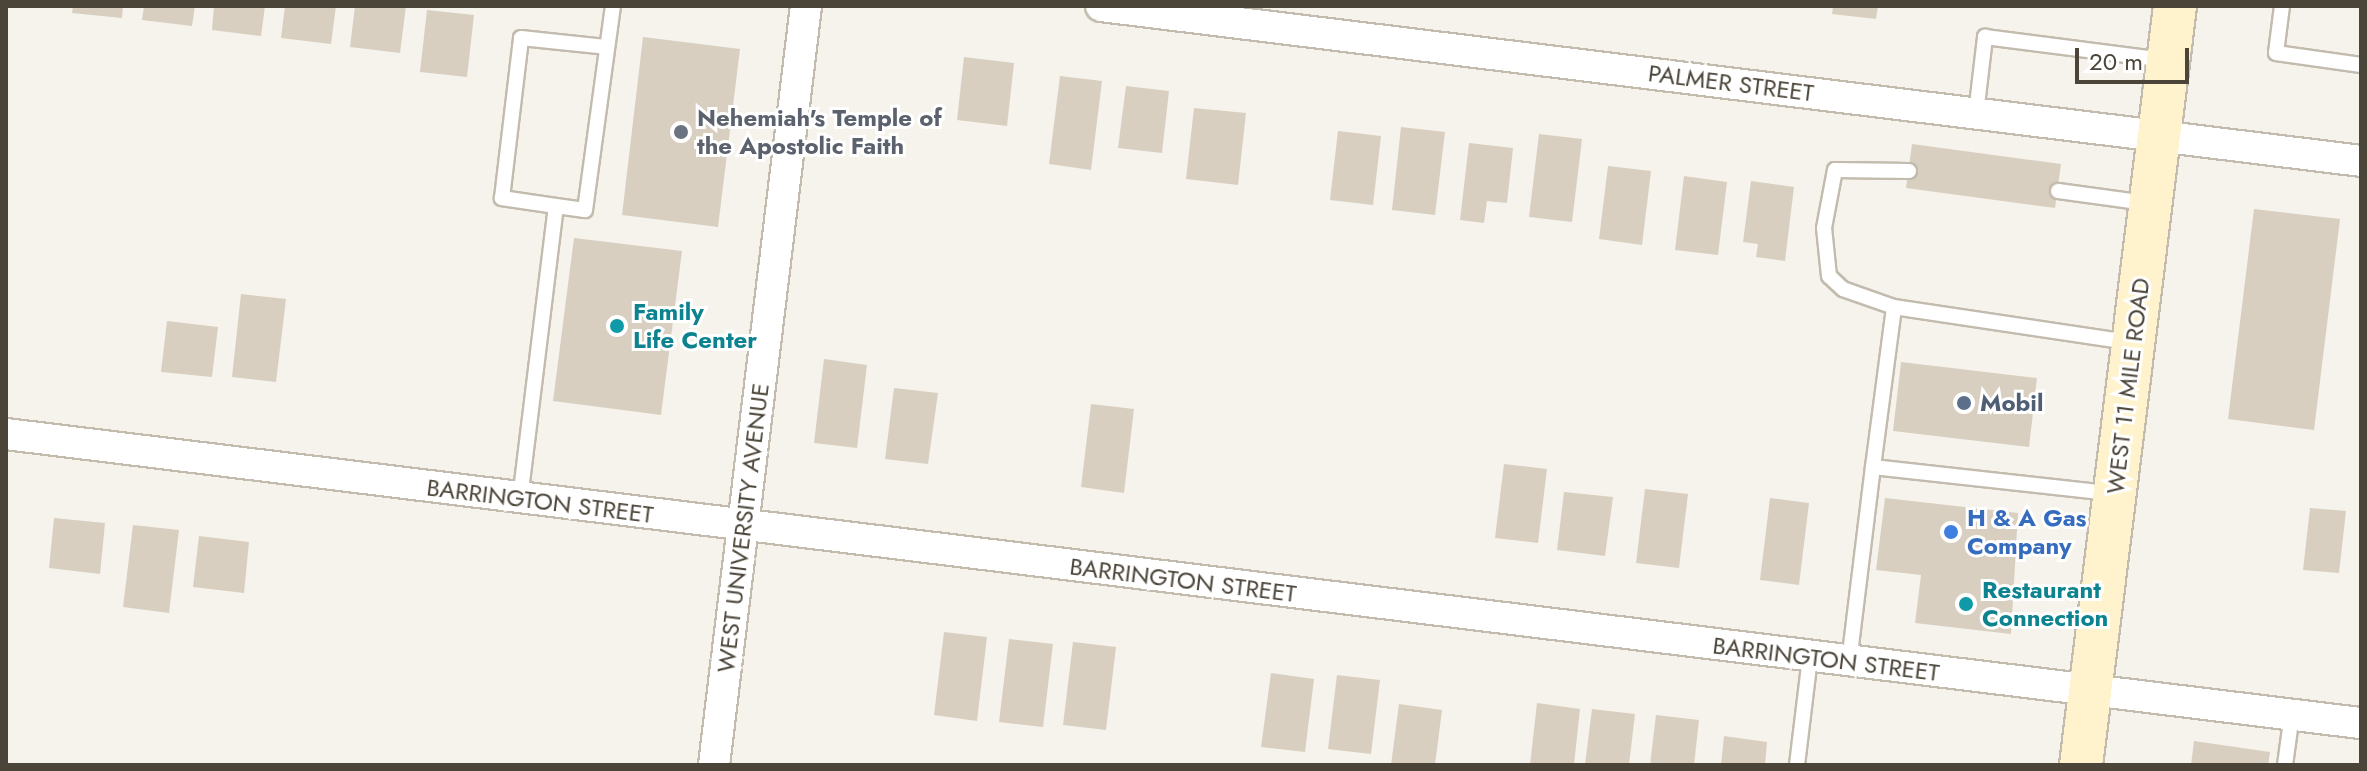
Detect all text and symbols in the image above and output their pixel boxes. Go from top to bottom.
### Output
scale bar [2079,32,2193,82]
text: 20 m [2089,44,2143,79]
street label: PALMER STREET [1647,59,1815,107]
place label: Nehemiah's Temple of the Apostolic Faith [697,104,942,160]
marker: Nehemiah's Temple of the Apostolic Faith [672,123,690,141]
street label: WEST 11 MILE ROAD [2100,276,2156,496]
place label: Family Life Center [633,298,757,354]
marker: Family Life Center [608,317,626,335]
street label: WEST UNIVERSITY AVENUE [711,382,775,674]
place label: Mobil [1980,389,2043,417]
marker: Mobil [1955,394,1973,412]
street label: BARRINGTON STREET [425,473,655,529]
place label: H & A Gas Company [1967,504,2087,560]
marker: H & A Gas Company [1942,523,1960,541]
street label: BARRINGTON STREET [1068,552,1298,608]
place label: Restaurant Connection [1982,576,2108,632]
marker: Restaurant Connection [1957,595,1975,613]
street label: BARRINGTON STREET [1711,631,1941,687]

